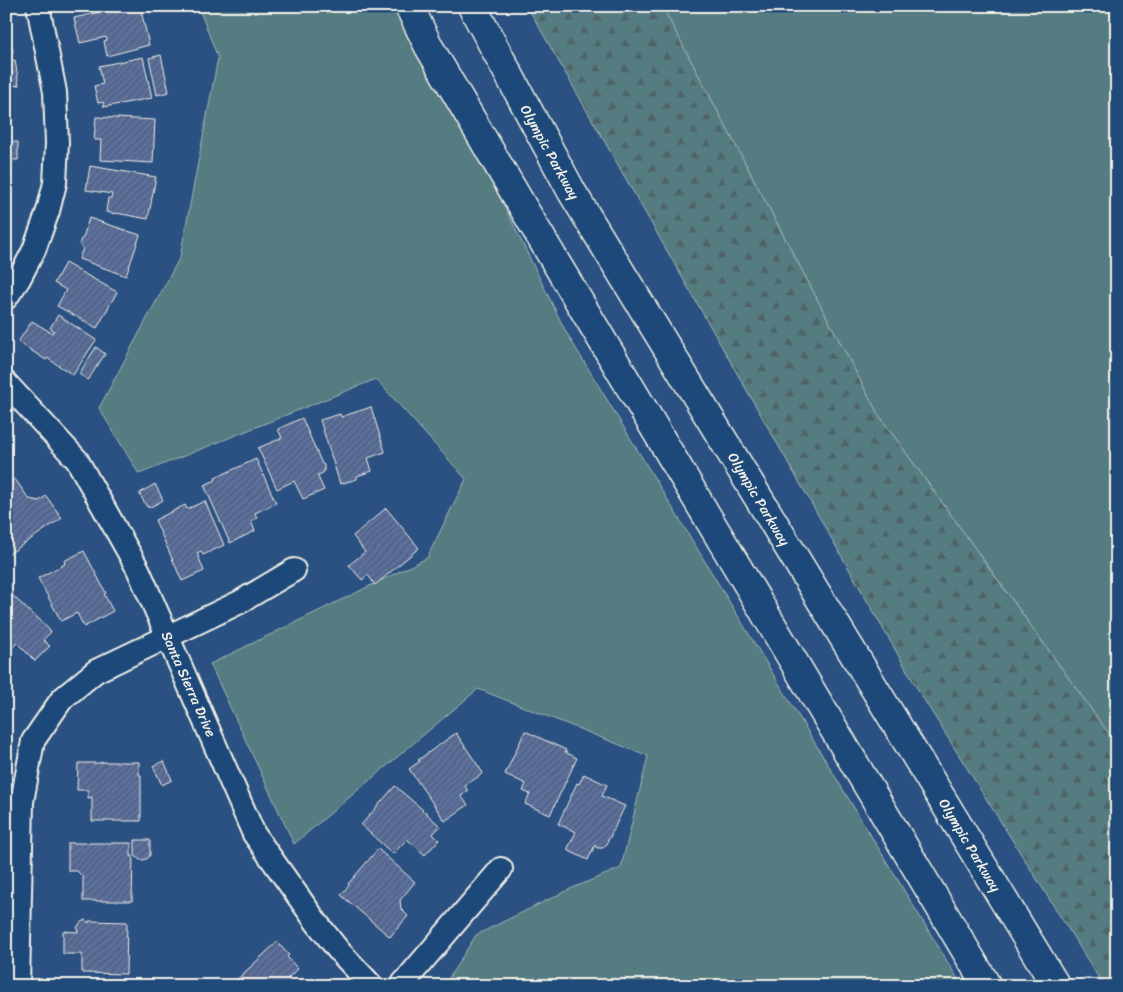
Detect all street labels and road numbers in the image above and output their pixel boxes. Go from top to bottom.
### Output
street label: Olympic Parkway [513,100,586,205]
street label: Olympic Parkway [721,448,797,552]
street label: Santa Sierra Drive [154,627,223,741]
street label: Olympic Parkway [932,794,1008,898]

